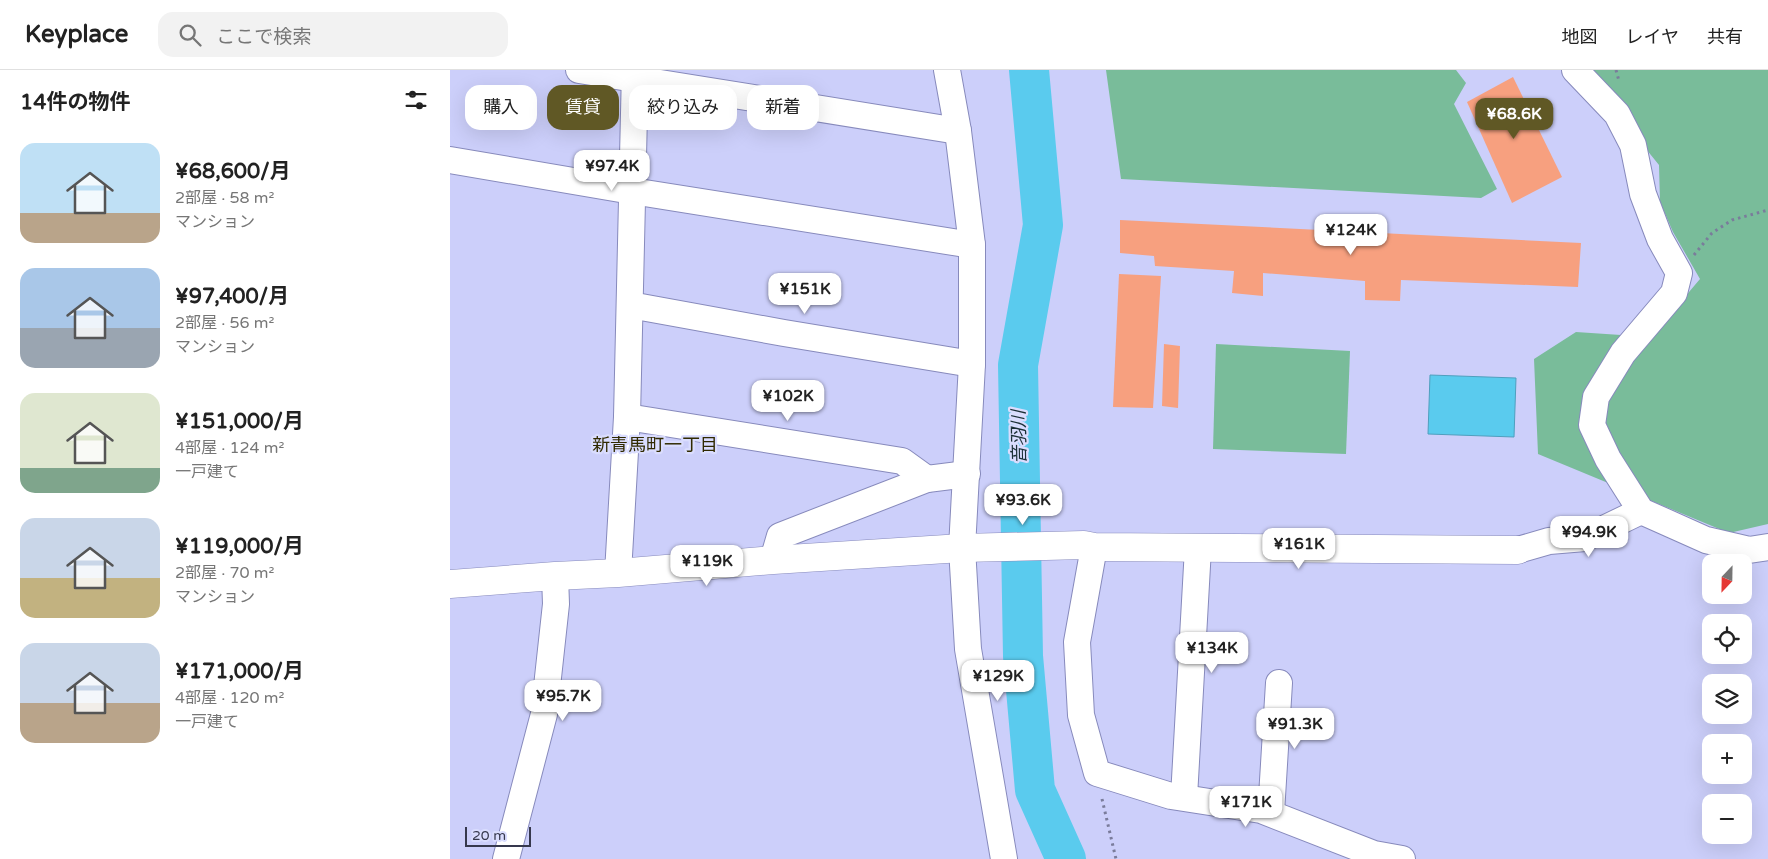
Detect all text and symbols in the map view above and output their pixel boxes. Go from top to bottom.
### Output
search box [158,12,508,57]
text: Keyplace [25,20,128,49]
icon: search [176,21,204,49]
text: ここで検索 [216,26,311,48]
text: 地図 [1562,26,1598,48]
text: レイヤ [1626,26,1679,48]
text: 共有 [1707,26,1743,48]
chip: 購入 [465,85,537,130]
chip: 賃貸 [547,85,619,130]
chip: 絞り込み [629,85,737,130]
chip: 新着 [747,85,819,130]
icon: filters [402,86,430,114]
text: 14件の物件 [20,90,130,115]
pin: ¥68.6K [1473,98,1555,140]
text: ¥68.6K [1486,104,1542,124]
pin: ¥97.4K [571,150,653,192]
text: ¥97.4K [585,156,639,176]
text: ¥68,600/月 [175,159,291,184]
icon: home [60,163,120,223]
text: 2部屋 · 58 m² [175,188,274,208]
text: マンション [175,212,255,232]
pin: ¥124K [1316,214,1386,256]
text: ¥124K [1325,220,1377,240]
pin: ¥151K [770,272,840,315]
text: ¥151K [779,279,831,299]
text: ¥97,400/月 [175,284,289,309]
icon: home [60,288,120,348]
text: 2部屋 · 56 m² [175,313,274,333]
text: マンション [175,337,255,357]
pin: ¥102K [753,380,823,422]
text: ¥102K [762,386,814,406]
water label: 音羽川 [1007,408,1030,464]
text: ¥151,000/月 [175,409,304,434]
icon: home [60,413,120,473]
district label: 新青馬町一丁目 [592,434,718,456]
text: 4部屋 · 124 m² [175,438,284,458]
text: 一戸建て [175,462,239,482]
pin: ¥93.6K [982,484,1064,526]
text: ¥93.6K [995,490,1051,510]
pin: ¥94.9K [1548,516,1630,558]
text: ¥94.9K [1561,522,1617,542]
pin: ¥161K [1264,528,1334,570]
text: ¥119,000/月 [175,534,304,559]
text: ¥161K [1273,534,1325,554]
icon: home [60,538,120,598]
pin: ¥119K [672,544,742,587]
text: ¥119K [681,551,733,571]
north arrow [1702,554,1752,604]
map controls [1702,554,1752,844]
text: 2部屋 · 70 m² [175,563,274,583]
text: マンション [175,587,255,607]
button: locate [1702,614,1752,664]
pin: ¥134K [1177,632,1247,674]
text: ¥134K [1186,638,1238,658]
text: ¥171,000/月 [175,659,304,684]
pin: ¥129K [963,660,1033,702]
icon: home [60,663,120,723]
text: ¥129K [972,666,1024,686]
button: layers [1702,674,1752,724]
pin: ¥95.7K [522,680,604,722]
text: ¥95.7K [535,686,591,706]
text: 4部屋 · 120 m² [175,688,284,708]
pin: ¥91.3K [1254,708,1336,750]
text: 一戸建て [175,712,239,732]
text: ¥91.3K [1267,714,1323,734]
button: + [1702,734,1752,784]
pin: ¥171K [1211,786,1281,828]
text: ¥171K [1220,792,1272,812]
button: − [1702,794,1752,844]
scale bar [465,824,531,847]
text: 20 m [472,827,506,844]

